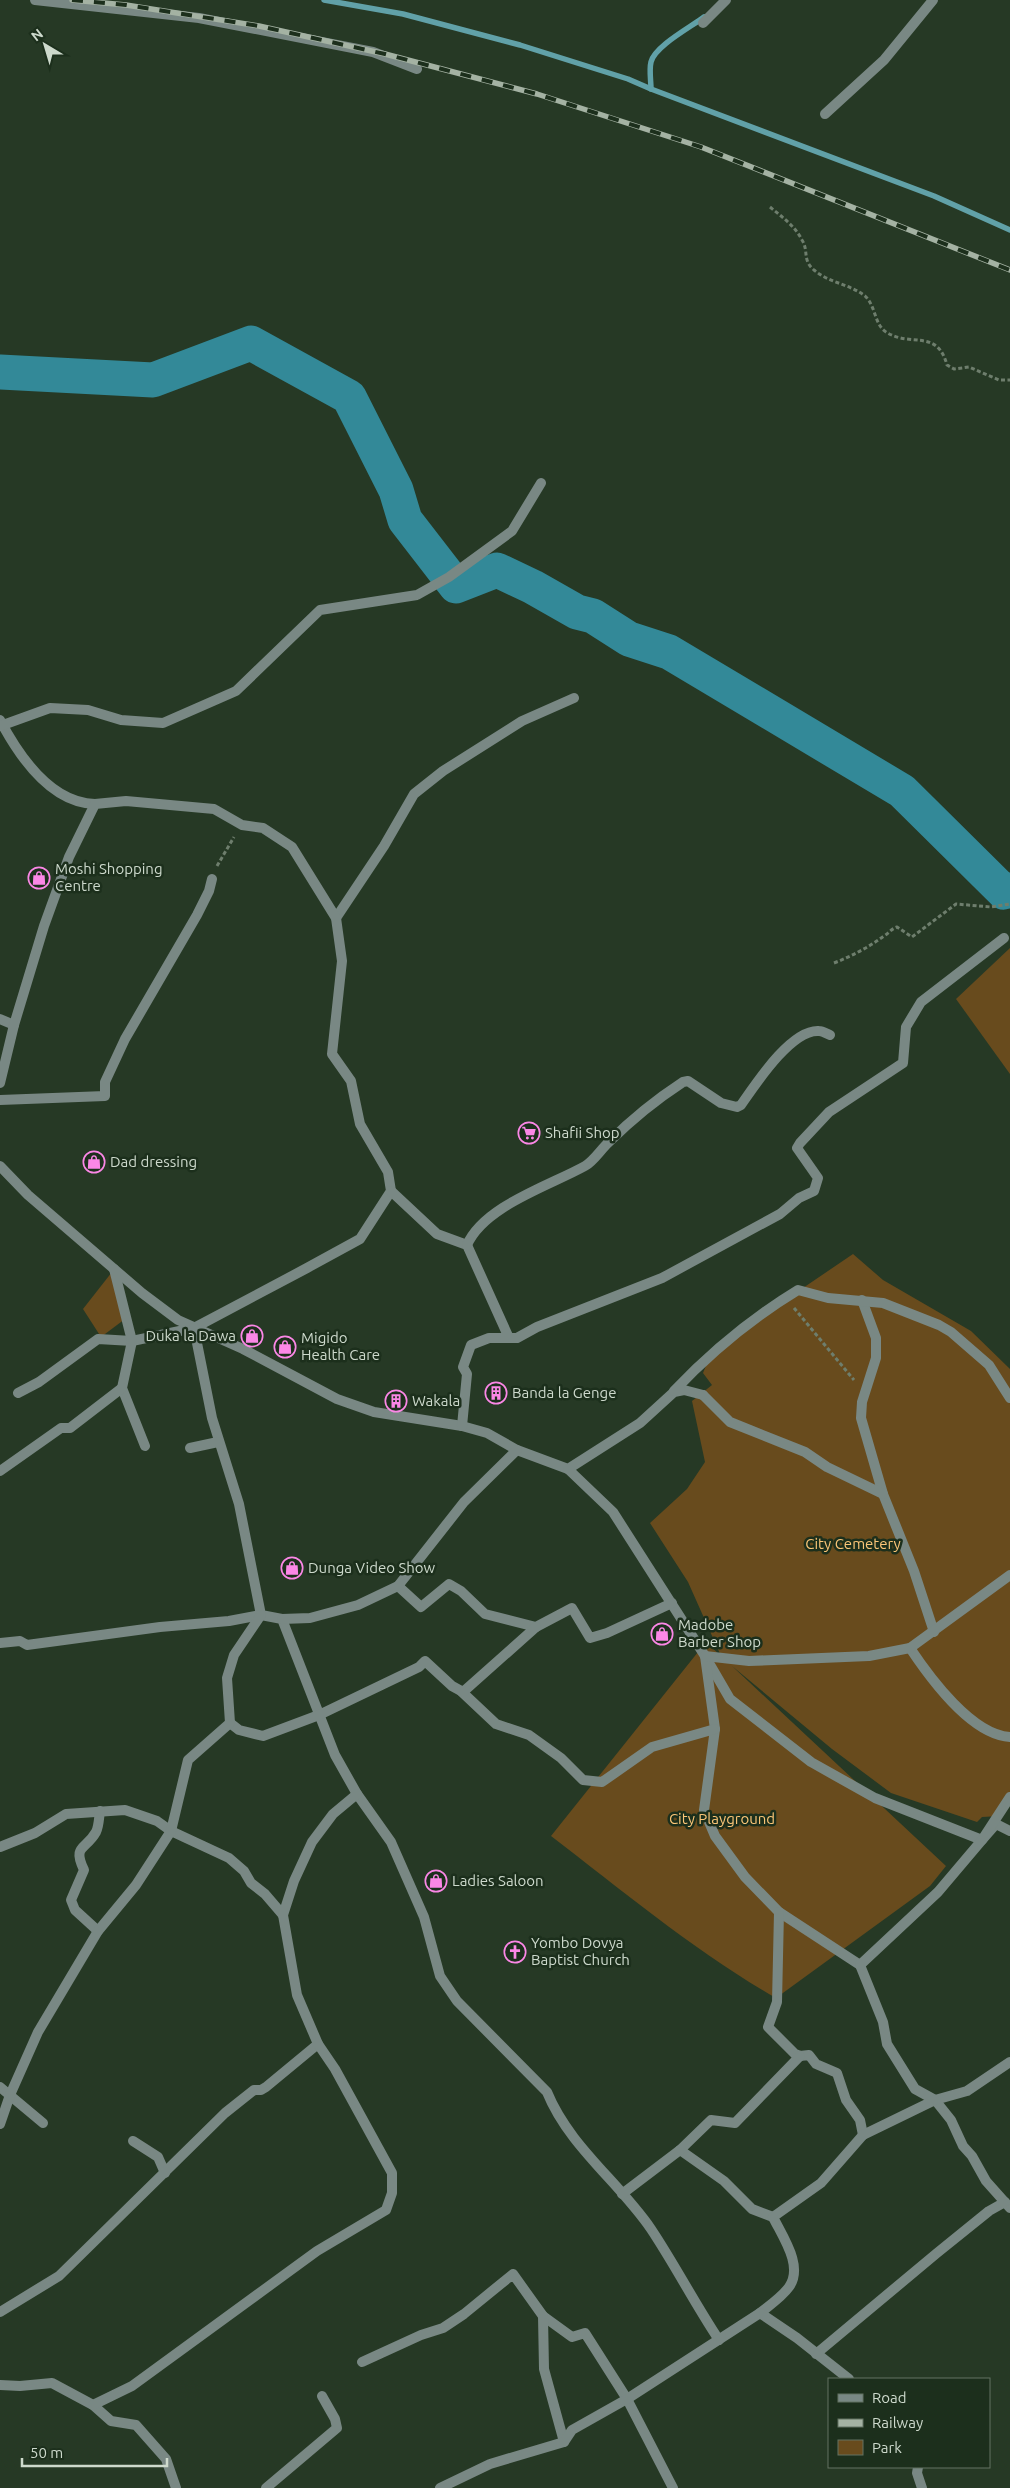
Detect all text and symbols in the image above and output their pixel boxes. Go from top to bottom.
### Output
north arrow [20,20,70,70]
text: N [28,25,46,44]
place label: Moshi Shopping Centre [55,860,163,894]
shop icon: Moshi Shopping Centre [27,866,51,890]
supermarket icon: Shafii Shop [517,1121,541,1145]
place label: Shafii Shop [545,1124,620,1141]
shop icon: Dad dressing [82,1150,106,1174]
place label: Dad dressing [110,1153,197,1170]
shop icon: Duka la Dawa [240,1324,264,1348]
place label: Duka la Dawa [145,1327,236,1344]
place label: Migido Health Care [301,1329,380,1363]
shop icon: Migido Health Care [273,1335,297,1359]
building icon: Banda la Genge [484,1381,508,1405]
place label: Banda la Genge [512,1384,617,1401]
building icon: Wakala [384,1389,408,1413]
place label: Wakala [412,1392,460,1409]
park label: City Cemetery [805,1535,901,1552]
shop icon: Dunga Video Show [280,1556,304,1580]
place label: Dunga Video Show [308,1559,436,1576]
place label: Madobe Barber Shop [678,1616,761,1650]
shop icon: Madobe Barber Shop [650,1622,674,1646]
park label: City Playground [669,1810,775,1827]
shop icon: Ladies Saloon [424,1869,448,1893]
place label: Ladies Saloon [452,1872,544,1889]
place label: Yombo Dovya Baptist Church [531,1934,630,1968]
church icon: Yombo Dovya Baptist Church [503,1940,527,1964]
legend [828,2378,990,2468]
text: Road [872,2389,907,2406]
text: Railway [872,2414,923,2431]
scale bar [22,2436,168,2468]
text: Park [872,2439,902,2456]
text: 50 m [30,2444,63,2461]

